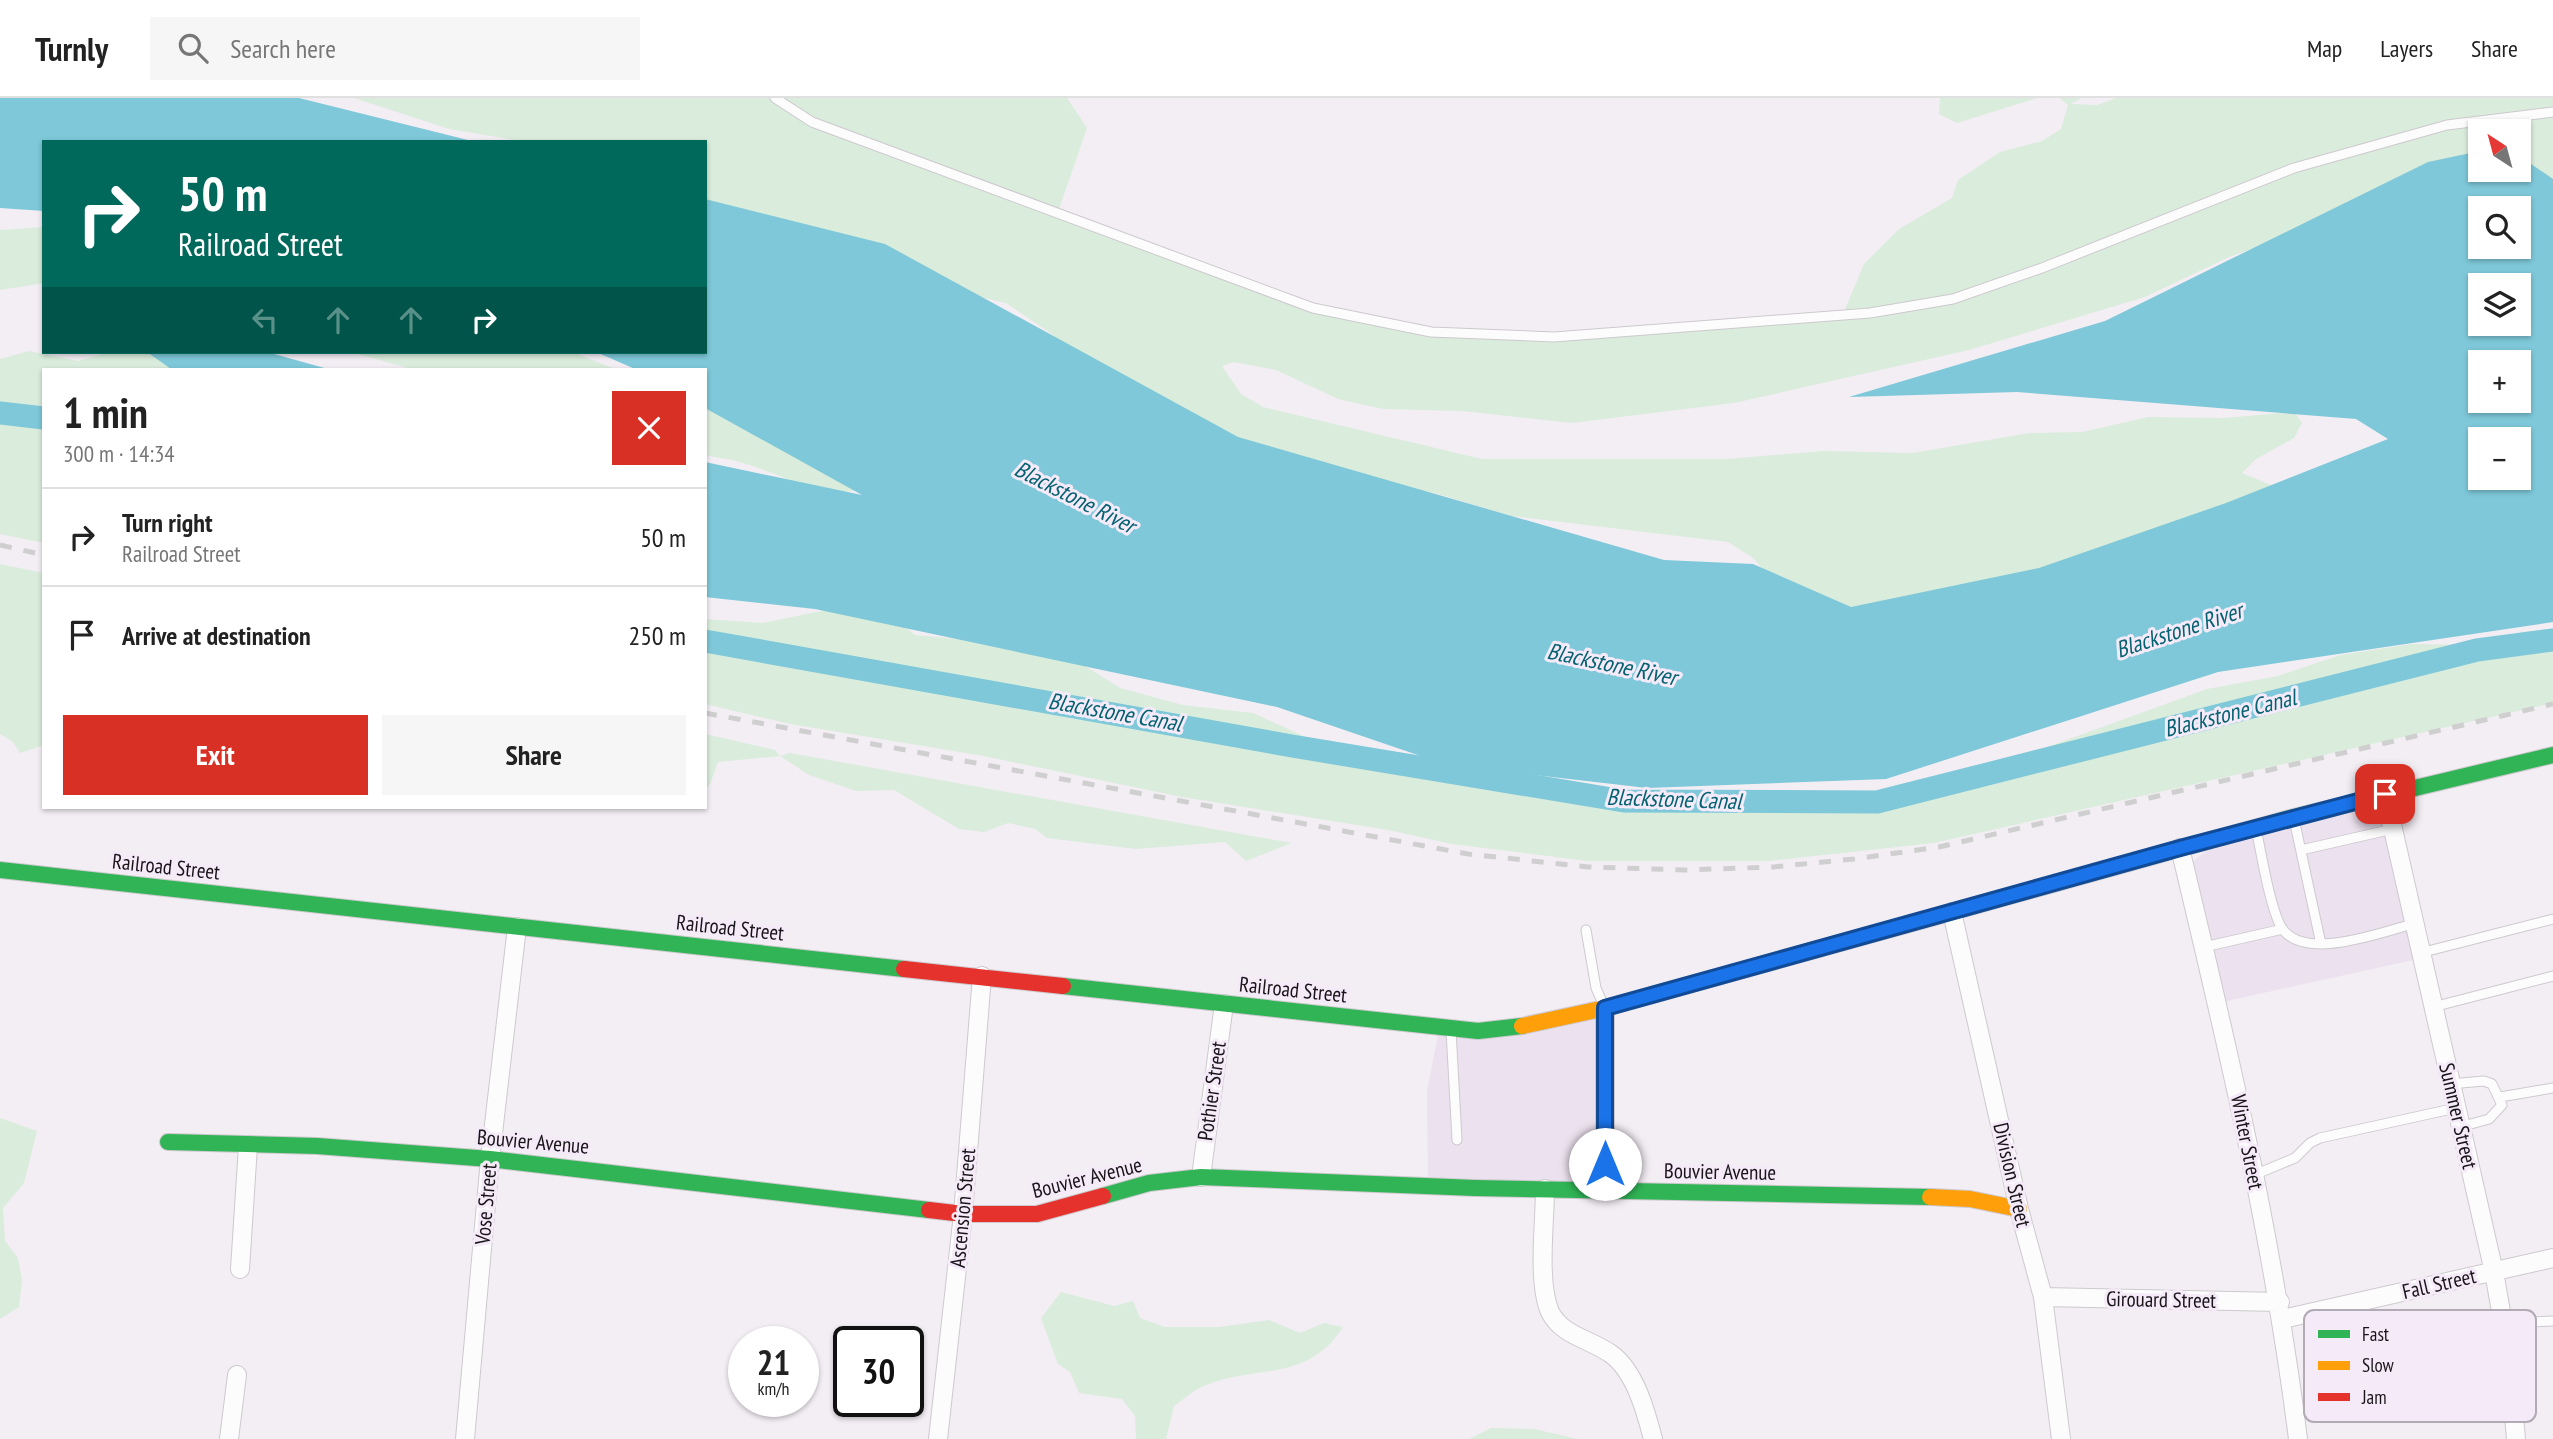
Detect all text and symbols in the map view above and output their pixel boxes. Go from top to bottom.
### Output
search box [150,17,640,80]
text: Turnly [35,27,108,70]
icon: search [174,29,212,67]
text: Search here [230,32,336,65]
text: Map [2307,33,2342,64]
text: Layers [2380,33,2433,64]
text: Share [2471,33,2518,64]
north arrow [2468,119,2530,182]
map controls [2468,119,2531,490]
text: 50 m [178,161,267,225]
icon: right [63,168,154,259]
button: search [2468,196,2531,259]
text: Railroad Street [178,223,343,265]
button: layers [2468,273,2531,336]
icon: left [246,301,284,339]
icon: ahead [319,301,357,339]
icon: ahead [392,301,430,339]
icon: right [465,301,503,339]
button: + [2468,350,2531,413]
text: 1 min [63,385,148,440]
button: close [612,391,686,465]
button: − [2468,427,2531,490]
text: 300 m · 14:34 [63,439,175,468]
water label: Blackstone River [1010,454,1144,541]
text: Turn right [122,506,213,539]
icon: right [63,518,101,556]
text: 50 m [640,521,686,554]
text: Railroad Street [122,539,240,568]
water label: Blackstone River [2112,594,2249,664]
icon: arrive [63,616,101,654]
text: Arrive at destination [122,619,311,652]
text: 250 m [628,619,686,652]
water label: Blackstone River [1545,636,1683,692]
water label: Blackstone Canal [2161,681,2301,743]
water label: Blackstone Canal [1046,686,1187,738]
button: Exit [63,715,368,795]
button: Share [382,715,686,795]
pin [2355,764,2415,824]
icon: arrive [2366,775,2404,813]
water label: Blackstone Canal [1606,782,1745,815]
street label: Railroad Street [111,847,221,886]
street label: Railroad Street [675,908,785,947]
street label: Railroad Street [1238,970,1348,1009]
street label: Pothier Street [1191,1039,1232,1142]
street label: Summer Street [2433,1060,2484,1172]
street label: Winter Street [2225,1092,2270,1192]
street label: Division Street [1987,1120,2038,1230]
street label: Bouvier Avenue [476,1123,590,1160]
position arrow [1568,1127,1642,1201]
street label: Ascension Street [944,1147,981,1269]
street label: Bouvier Avenue [1029,1151,1145,1204]
street label: Bouvier Avenue [1664,1157,1776,1186]
street label: Vose Street [468,1162,503,1247]
street label: Fall Street [2399,1262,2479,1305]
street label: Girouard Street [2106,1285,2216,1314]
legend [2304,1310,2536,1422]
text: Fast [2362,1322,2390,1346]
speed limit sign: 30 [833,1326,924,1417]
text: 21 [757,1339,790,1385]
text: Slow [2362,1353,2395,1377]
text: km/h [758,1377,789,1400]
text: Jam [2361,1385,2387,1409]

